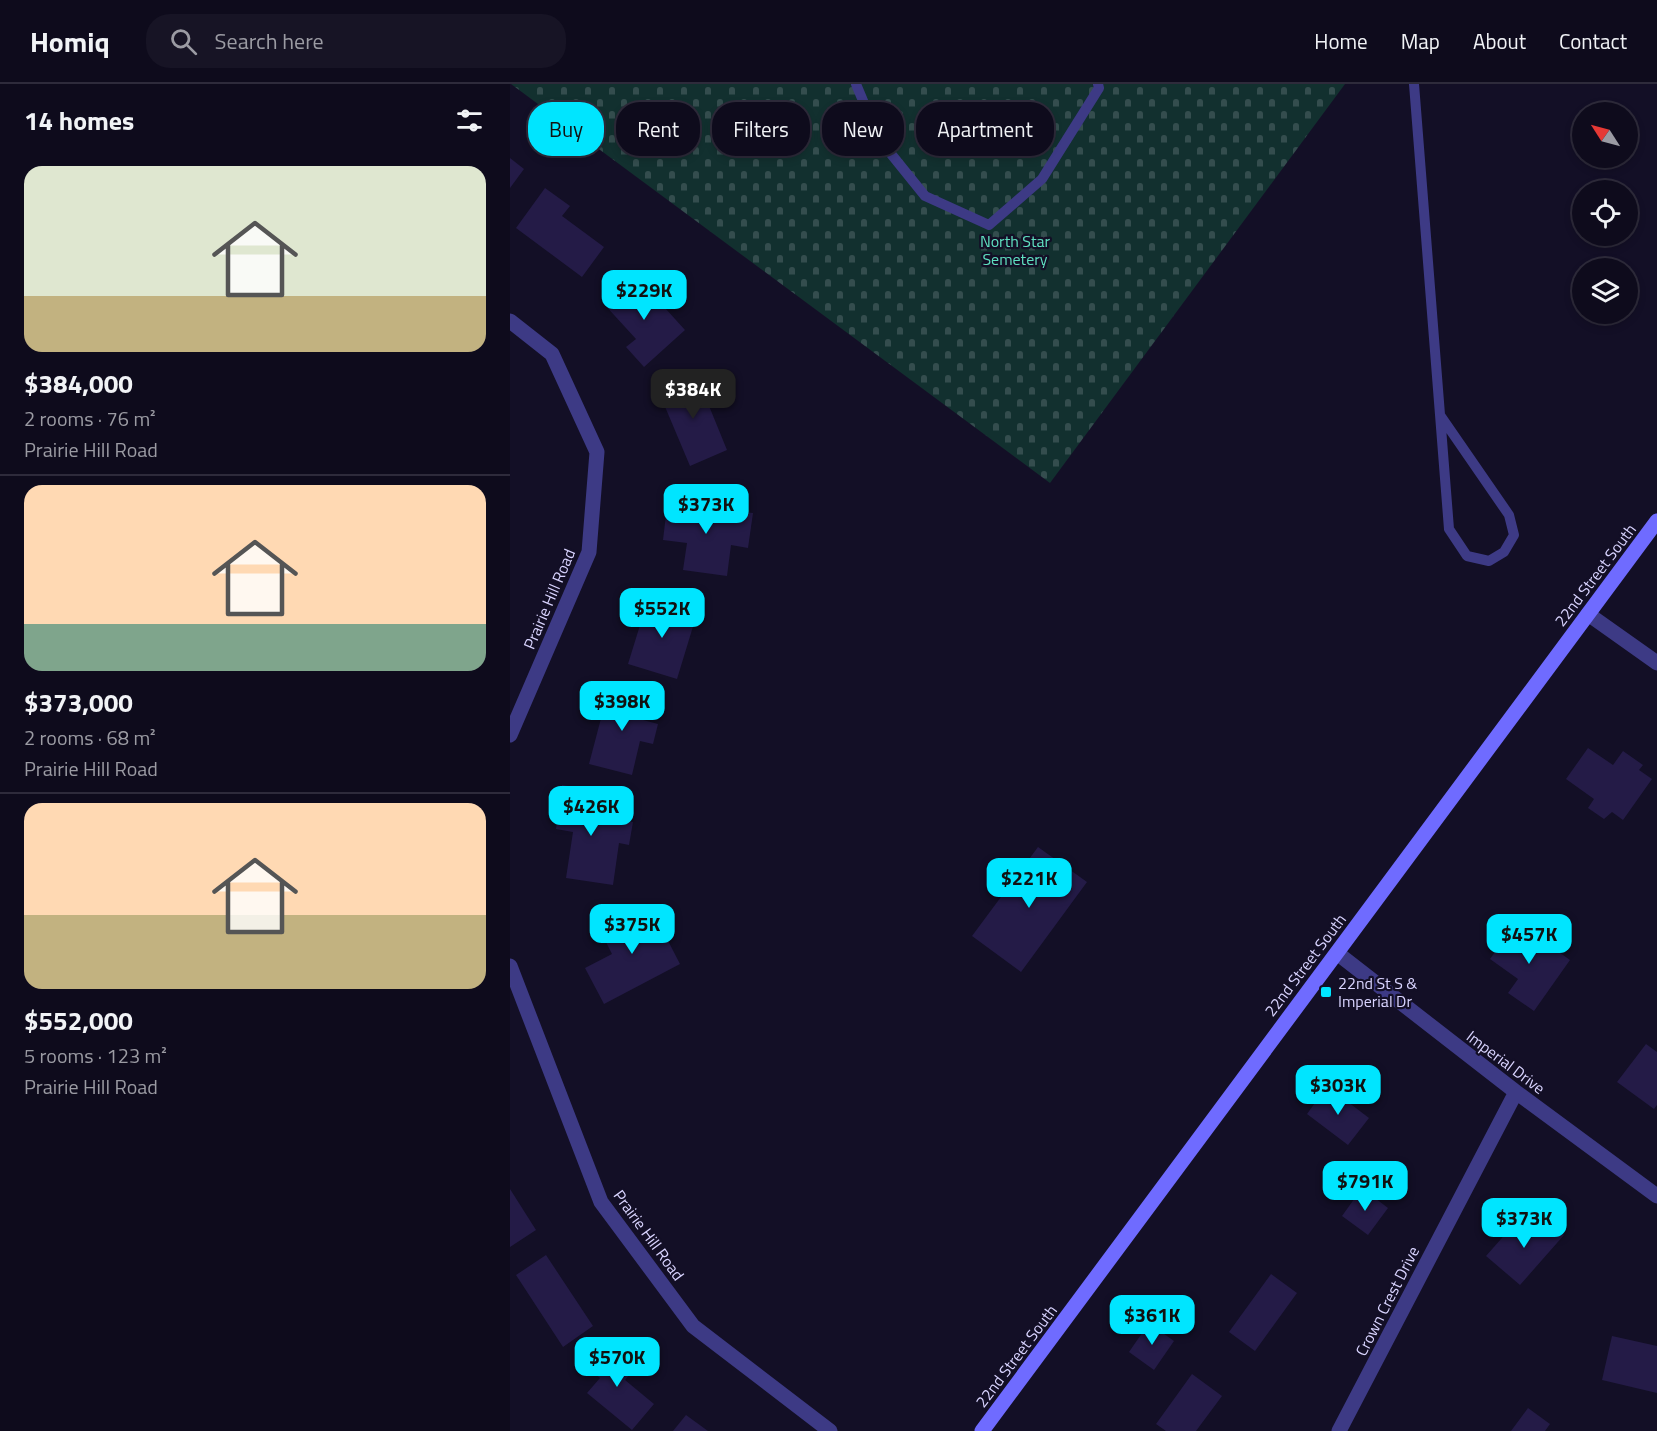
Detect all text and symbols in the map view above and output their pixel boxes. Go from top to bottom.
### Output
search box [146,14,566,68]
text: Homiq [30,20,110,63]
text: Search here [215,24,324,58]
icon: search [167,25,200,58]
text: Home [1314,25,1368,57]
text: Map [1401,25,1440,57]
text: About [1473,25,1526,57]
text: Contact [1559,25,1627,57]
text: 14 homes [24,101,134,140]
chip: Buy [528,102,604,156]
chip: Rent [616,102,700,156]
chip: Filters [712,102,810,156]
chip: New [822,102,904,156]
chip: Apartment [916,102,1054,156]
north arrow [1572,102,1638,168]
map controls [1572,102,1638,324]
icon: filters [453,104,486,137]
button: locate [1572,180,1638,246]
icon: home [201,205,309,313]
park label: North Star Semetery [980,229,1051,271]
button: layers [1572,258,1638,324]
pin: $229K [602,270,686,321]
text: $229K [616,274,672,305]
text: $384,000 [24,364,133,403]
pin: $384K [651,369,735,420]
text: $384K [665,373,721,404]
text: 2 rooms · 76 m² [24,403,156,434]
text: Prairie Hill Road [24,434,158,465]
pin: $373K [664,484,748,535]
text: $373K [678,488,734,519]
street label: 22nd Street South [1548,519,1642,631]
icon: home [201,524,309,632]
street label: Prairie Hill Road [517,545,581,653]
pin: $552K [620,588,704,639]
text: $552K [634,592,690,623]
pin: $398K [580,681,664,732]
text: $373,000 [24,683,133,722]
text: $398K [594,685,650,716]
text: 2 rooms · 68 m² [24,722,156,753]
text: Prairie Hill Road [24,753,158,784]
pin: $426K [549,786,633,837]
text: $426K [563,790,619,821]
icon: home [201,842,309,950]
pin: $221K [987,858,1071,909]
text: $221K [1001,862,1057,893]
pin: $375K [590,904,674,955]
text: $375K [604,908,660,939]
street label: 22nd Street South [1258,909,1352,1021]
pin: $457K [1487,914,1571,965]
text: $457K [1501,918,1557,949]
place label: 22nd St S & Imperial Dr [1338,971,1417,1013]
marker: 22nd St S & Imperial Dr [1319,985,1333,999]
text: $552,000 [24,1001,133,1040]
street label: Imperial Drive [1462,1024,1550,1100]
text: 5 rooms · 123 m² [24,1040,167,1071]
pin: $303K [1296,1065,1380,1116]
text: $303K [1310,1069,1366,1100]
text: Prairie Hill Road [24,1071,158,1102]
pin: $791K [1323,1161,1407,1212]
text: $791K [1337,1165,1393,1196]
street label: Prairie Hill Road [608,1185,690,1285]
pin: $373K [1482,1198,1566,1249]
text: $373K [1496,1202,1552,1233]
street label: Crown Crest Drive [1349,1242,1425,1360]
pin: $361K [1110,1295,1194,1346]
text: $361K [1124,1299,1180,1330]
street label: 22nd Street South [969,1300,1063,1412]
pin: $570K [575,1337,659,1388]
text: $570K [589,1341,645,1372]

